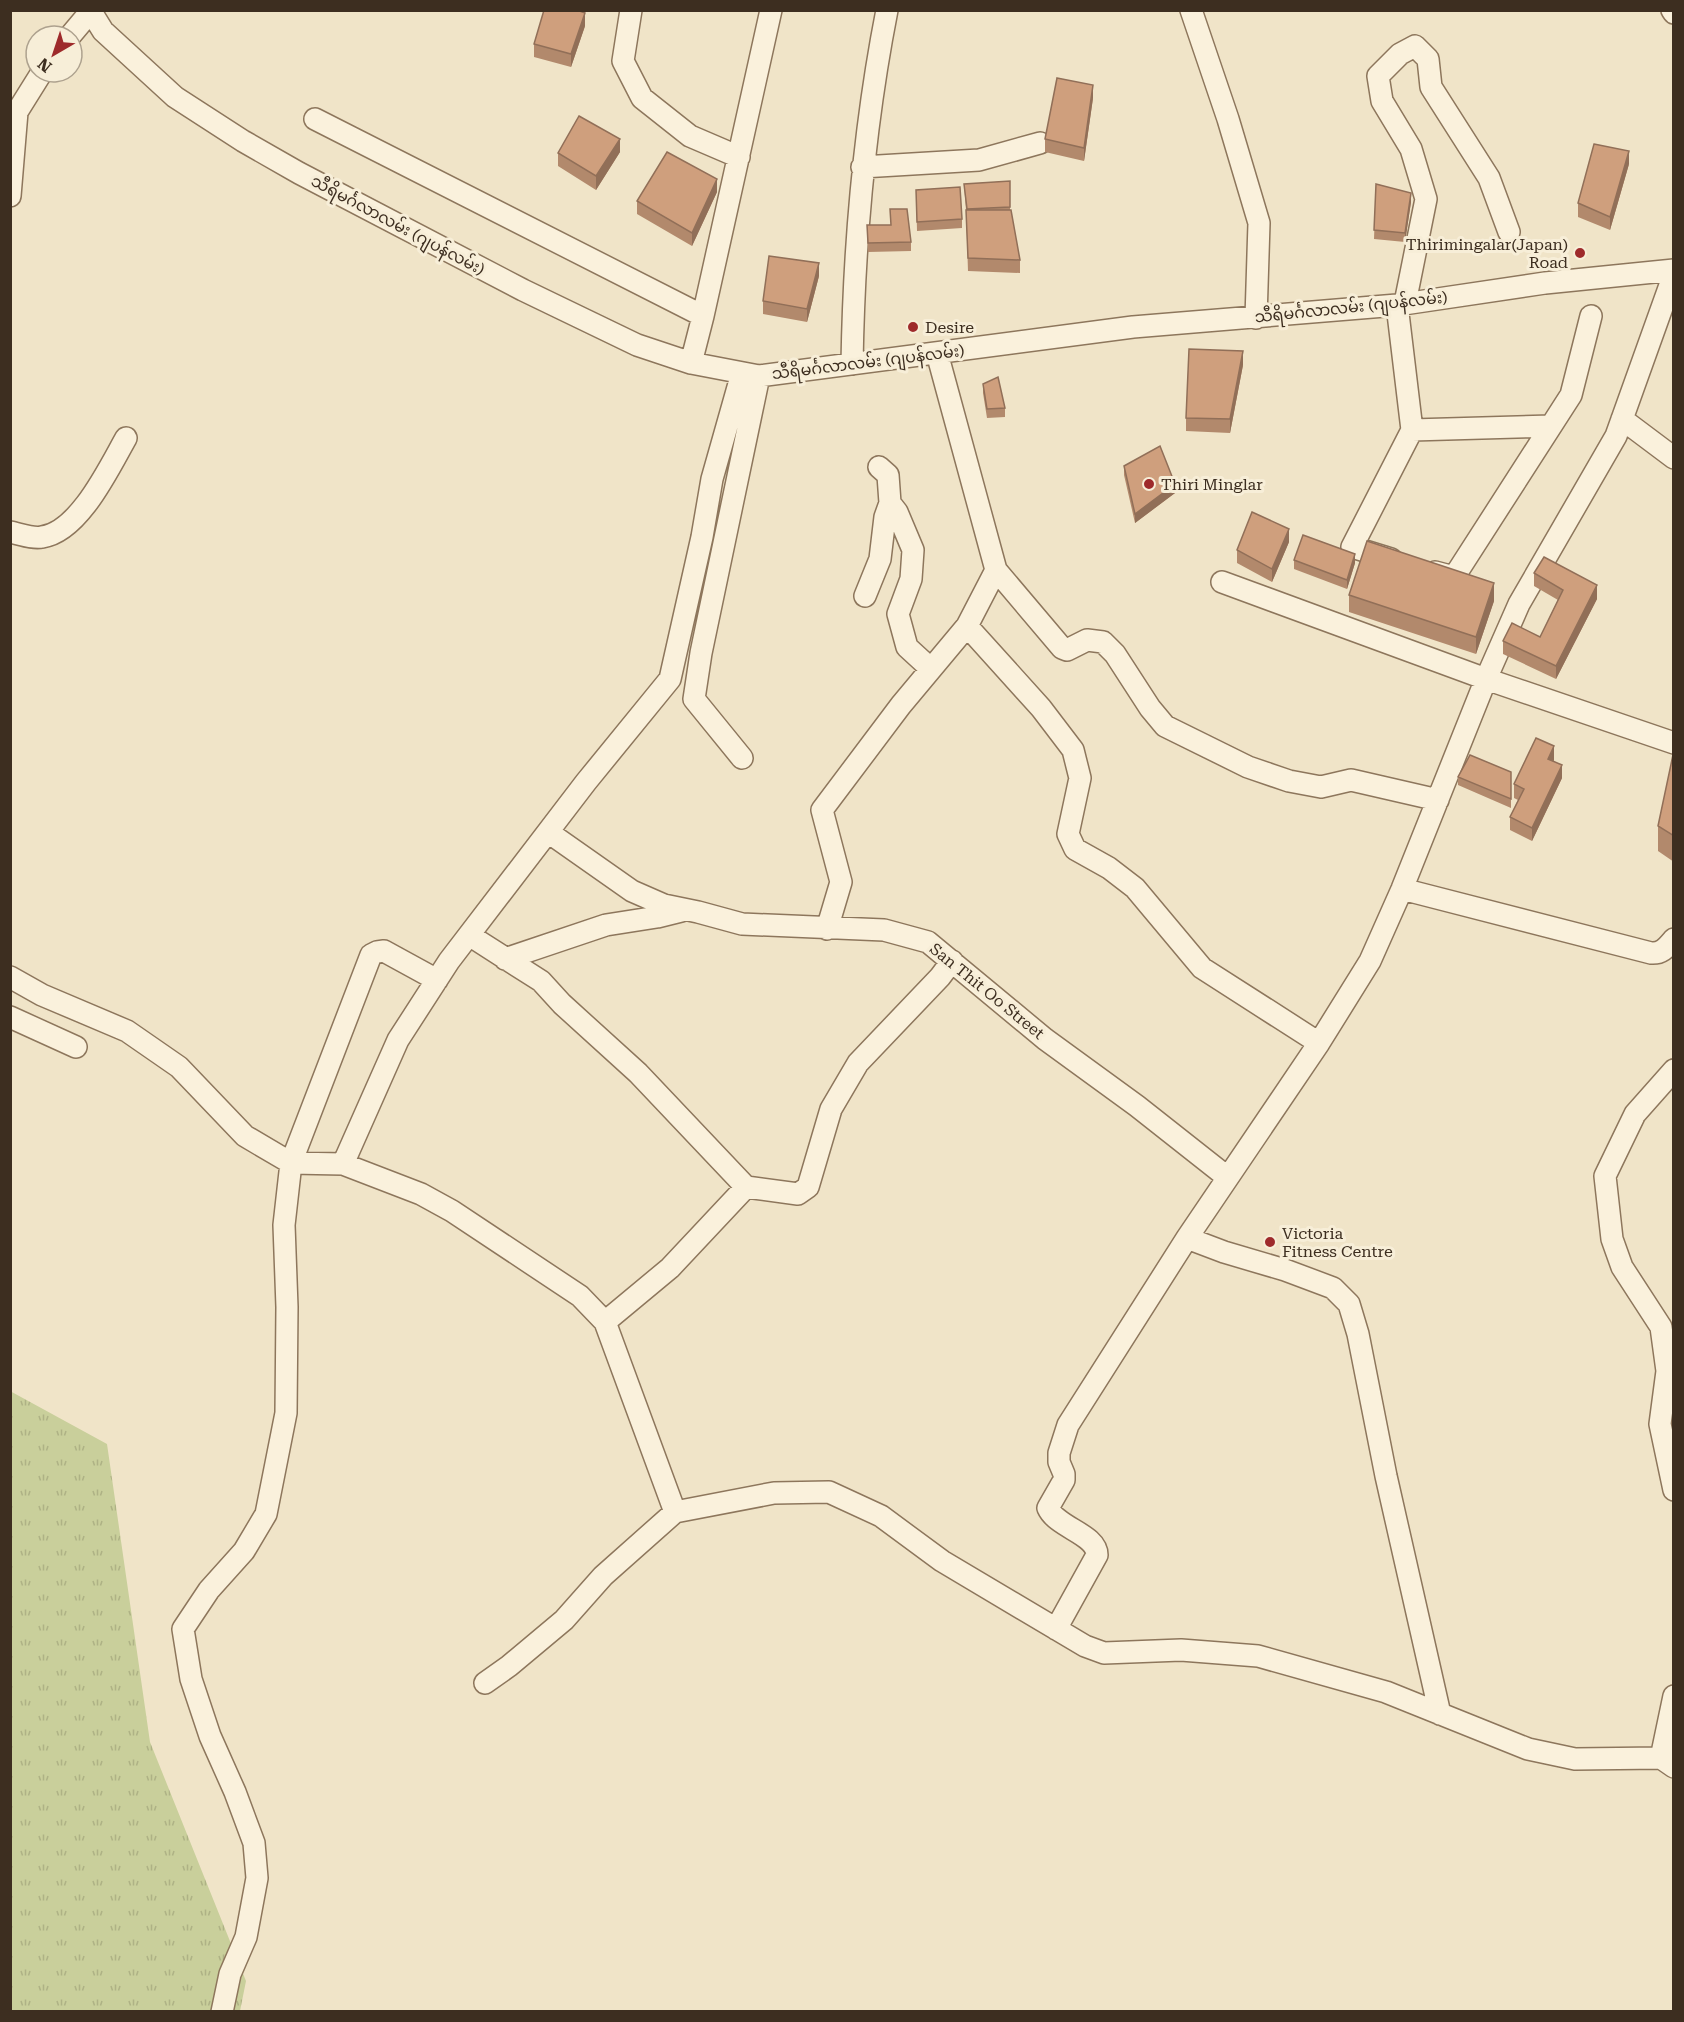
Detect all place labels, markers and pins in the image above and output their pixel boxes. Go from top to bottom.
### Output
place label: Thirimingalar(Japan) Road [1406,235,1568,272]
marker: Thirimingalar(Japan) Road [1573,246,1587,260]
place label: Desire [925,318,974,337]
marker: Desire [906,320,920,334]
place label: Thiri Minglar [1161,475,1263,494]
marker: Thiri Minglar [1142,477,1156,491]
place label: Victoria Fitness Centre [1282,1224,1393,1261]
marker: Victoria Fitness Centre [1263,1235,1277,1249]

